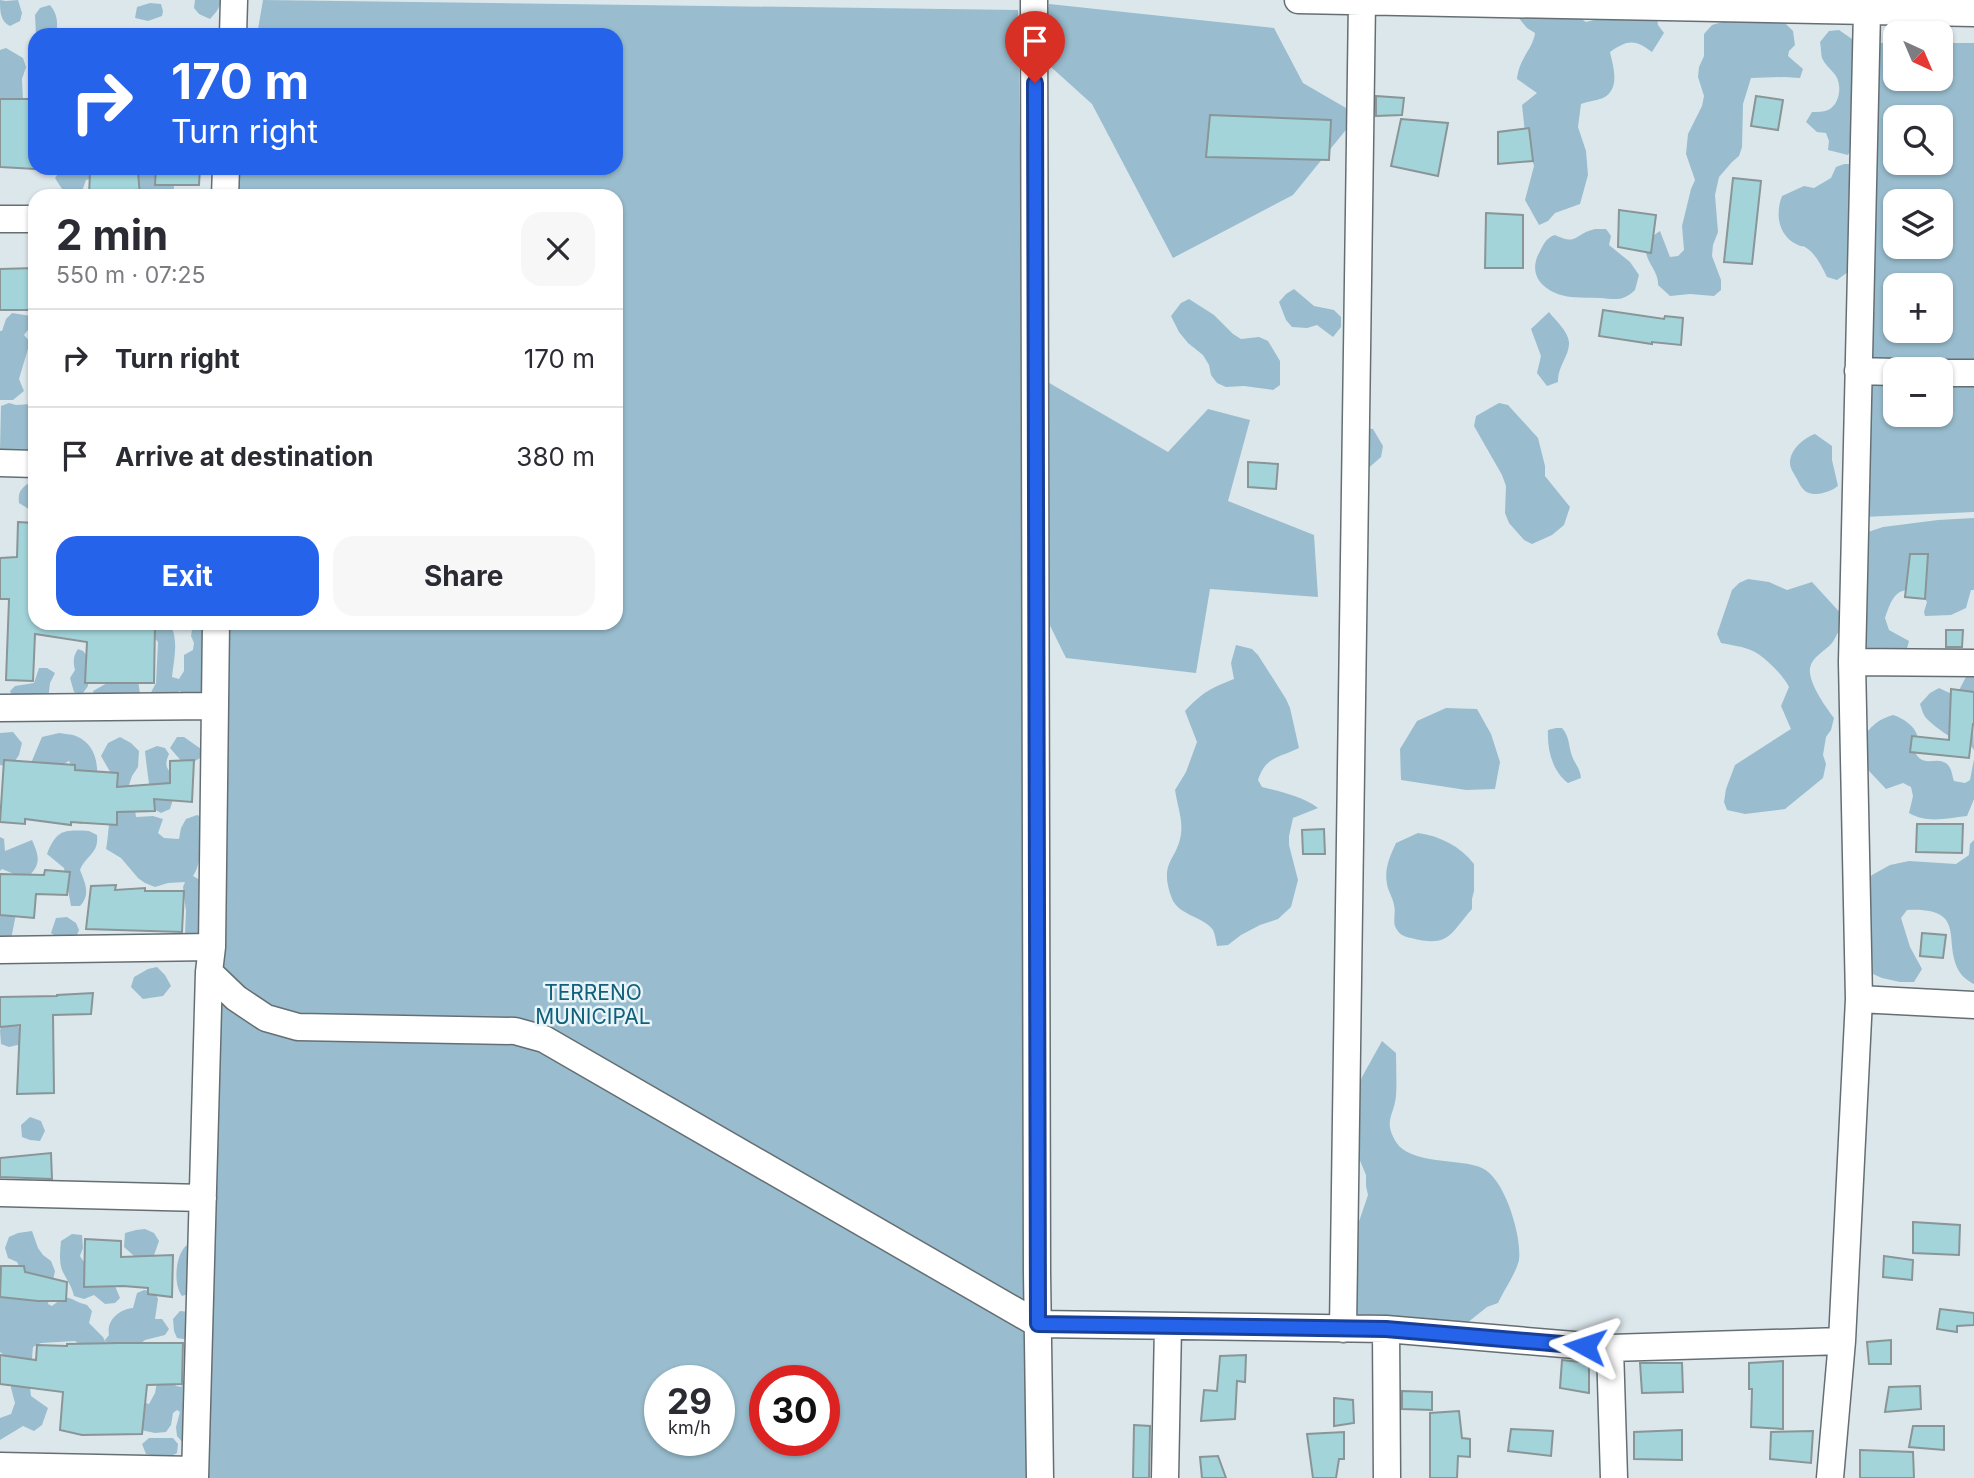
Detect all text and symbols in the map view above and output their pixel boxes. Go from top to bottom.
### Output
pin [1005,11,1065,83]
north arrow [1883,21,1953,91]
map controls [1883,21,1953,427]
icon: arrive [1016,22,1054,60]
text: 170 m [171,52,309,111]
icon: right [56,56,147,147]
button: search [1883,105,1953,175]
text: Turn right [171,112,318,151]
button: layers [1883,189,1953,259]
text: 2 min [56,209,168,260]
button: close [521,212,595,286]
text: 550 m · 07:25 [56,261,206,289]
button: + [1883,273,1953,343]
icon: right [56,339,94,377]
text: Turn right [115,343,240,374]
text: 170 m [524,343,595,374]
button: − [1883,357,1953,427]
icon: arrive [56,437,94,475]
text: Arrive at destination [115,441,374,472]
text: 380 m [516,441,595,472]
button: Exit [56,536,319,616]
button: Share [333,536,595,616]
park label: TERRENO MUNICIPAL [535,980,651,1029]
position arrow [1548,1309,1622,1383]
speed limit sign: 30 [749,1365,840,1456]
text: 29 [667,1380,712,1422]
text: km/h [668,1417,711,1438]

